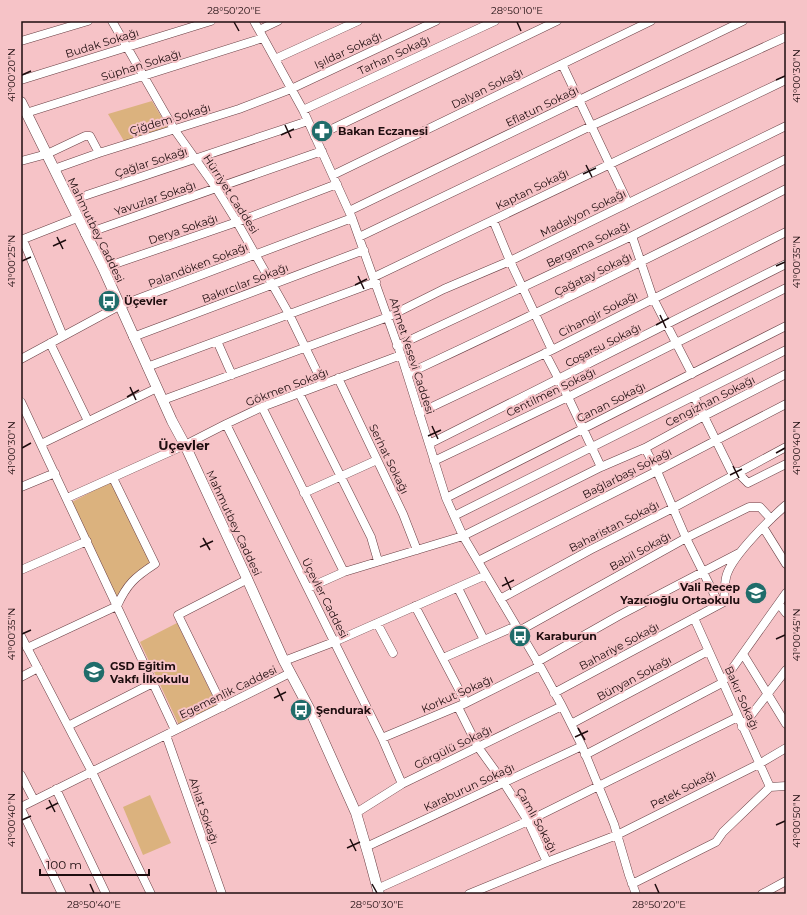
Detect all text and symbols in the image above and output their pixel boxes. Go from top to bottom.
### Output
text: 28°50'20"E [207,4,261,17]
text: 28°50'10"E [491,4,543,17]
street label: Budak Sokağı [64,25,140,61]
street label: Işıldar Sokağı [312,28,384,72]
street label: Tarhan Sokağı [356,32,432,78]
street label: Süphan Sokağı [99,46,183,84]
text: 41°00'20"N [5,48,18,102]
text: 41°00'30"N [790,49,803,103]
street label: Dalyan Sokağı [449,65,525,111]
street label: Eflatun Sokağı [503,82,581,130]
street label: Çiğdem Sokağı [128,100,212,138]
pharmacy icon: Bakan Eczanesi [309,118,335,144]
place label: Bakan Eczanesi [338,124,428,138]
street label: Çağlar Sokağı [113,144,189,180]
street label: Hürriyet Caddesi [200,152,262,236]
street label: Kaptan Sokağı [493,165,571,213]
street label: Mahmutbey Caddesi [65,175,127,285]
street label: Yavuzlar Sokağı [112,177,198,219]
street label: Madalyon Sokağı [538,186,628,240]
street label: Derya Sokağı [147,211,219,247]
street label: Bergama Sokağı [544,218,632,270]
text: 41°00'25"N [5,235,18,287]
text: 41°00'35"N [790,236,803,288]
street label: Palandöken Sokağı [146,239,250,291]
street label: Çağatay Sokağı [552,249,634,299]
street label: Bakırcılar Sokağı [200,260,290,306]
bus stop icon: Üçevler [96,288,122,314]
street label: Cihangir Sokağı [556,288,640,340]
place label: Üçevler [124,294,168,308]
street label: Ahmet Yesevi Caddesi [387,296,437,416]
street label: Coşarsu Sokağı [563,320,643,370]
street label: Centilmen Sokağı [504,364,598,420]
street label: Gökmen Sokağı [244,365,330,409]
street label: Cengizhan Sokağı [663,372,757,430]
street label: Canan Sokağı [574,379,648,425]
text: 41°00'30"N [5,421,18,475]
text: 41°00'40"N [790,421,803,475]
street label: Serhat Sokağı [366,422,412,496]
district label: Üçevler [158,437,210,453]
street label: Bağlarbaşı Sokağı [580,444,674,502]
street label: Mahmutbey Caddesi [203,468,265,578]
street label: Baharistan Sokağı [566,497,662,555]
street label: Babil Sokağı [607,528,673,574]
street label: Üçevler Caddesi [299,555,351,641]
place label: Vali Recep Yazıcıoğlu Ortaokulu [619,580,740,607]
school or university icon: Vali Recep Yazıcıoğlu Ortaokulu [743,580,769,606]
text: 41°00'35"N [5,608,18,660]
text: 41°00'45"N [790,608,803,662]
street label: Bahariye Sokağı [577,619,661,673]
bus stop icon: Karaburun [507,623,533,649]
place label: Karaburun [536,629,597,643]
street label: Bünyan Sokağı [594,652,674,704]
school or university icon: GSD Eğitim Vakfı İlkokulu [81,659,107,685]
place label: GSD Eğitim Vakfı İlkokulu [109,659,189,686]
street label: Egemenlik Caddesi [177,662,279,722]
street label: Bakır Sokağı [722,664,762,732]
street label: Korkut Sokağı [419,672,495,716]
bus stop icon: Şendurak [288,697,314,723]
place label: Şendurak [316,703,372,717]
street label: Görgülü Sokağı [412,722,494,772]
street label: Karaburun Sokağı [421,760,517,814]
street label: Petek Sokağı [648,766,718,812]
street label: Ahlat Sokağı [186,776,222,846]
street label: Çamlı Sokağı [513,785,561,855]
text: 41°00'40"N [5,793,18,847]
text: 41°00'50"N [790,794,803,848]
scale bar [40,851,149,877]
text: 100 m [46,857,82,872]
text: 28°50'40"E [67,898,121,911]
text: 28°50'30"E [350,898,404,911]
text: 28°50'20"E [632,898,686,911]

